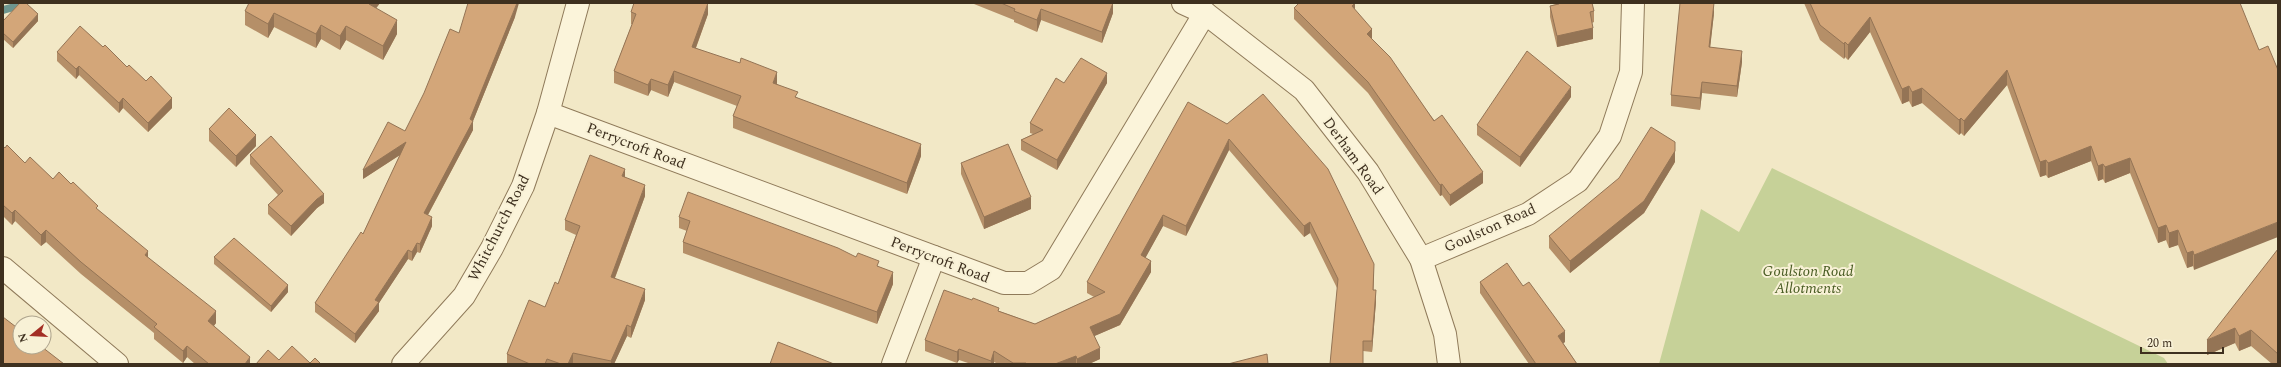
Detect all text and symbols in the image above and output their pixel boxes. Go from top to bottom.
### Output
street label: Derham Road [1317,112,1389,200]
street label: Perrycroft Road [583,116,689,176]
street label: Whitchurch Road [462,171,536,285]
street label: Goulston Road [1440,197,1540,259]
street label: Perrycroft Road [887,230,993,290]
park label: Goulston Road Allotments [1763,260,1854,300]
north arrow [12,315,52,355]
scale bar [2141,329,2223,355]
text: N [13,331,32,345]
text: 20 m [2147,334,2172,353]

